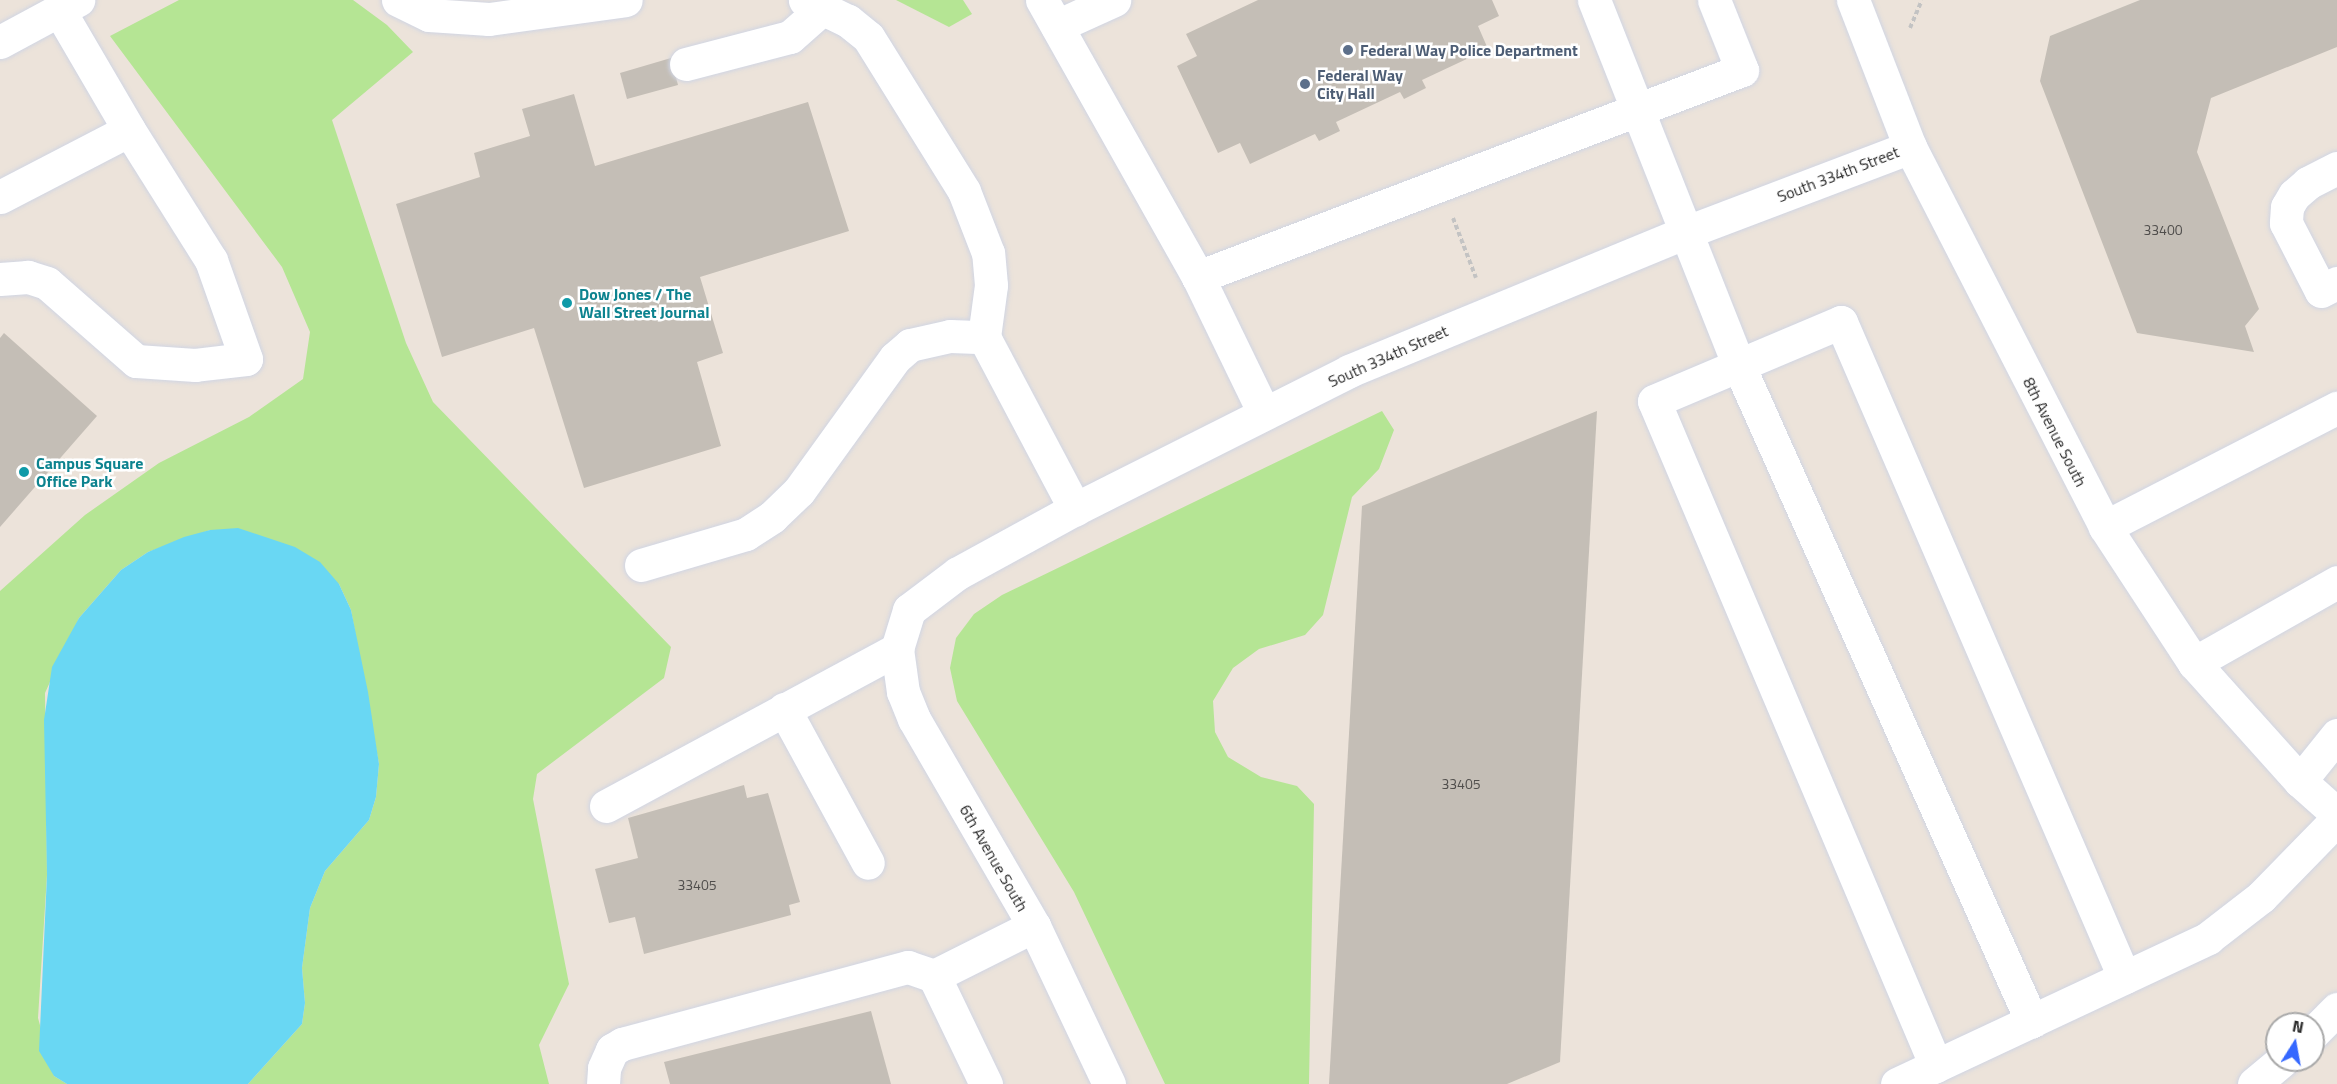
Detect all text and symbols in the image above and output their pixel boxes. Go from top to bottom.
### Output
place label: Federal Way Police Department [1360,40,1578,60]
marker: Federal Way Police Department [1341,43,1355,57]
place label: Federal Way City Hall [1317,65,1403,103]
marker: Federal Way City Hall [1298,77,1312,91]
street label: South 334th Street [1774,142,1902,206]
house number: 33400 [2143,222,2183,238]
place label: Dow Jones / The Wall Street Journal [579,284,709,322]
marker: Dow Jones / The Wall Street Journal [560,296,574,310]
street label: South 334th Street [1325,321,1451,391]
street label: 8th Avenue South [2019,374,2091,490]
place label: Campus Square Office Park [36,453,143,491]
marker: Campus Square Office Park [17,465,31,479]
house number: 33405 [1441,776,1481,792]
street label: 6th Avenue South [956,801,1032,915]
house number: 33405 [677,877,717,893]
north arrow [2265,1012,2325,1072]
text: N [2290,1013,2306,1039]

